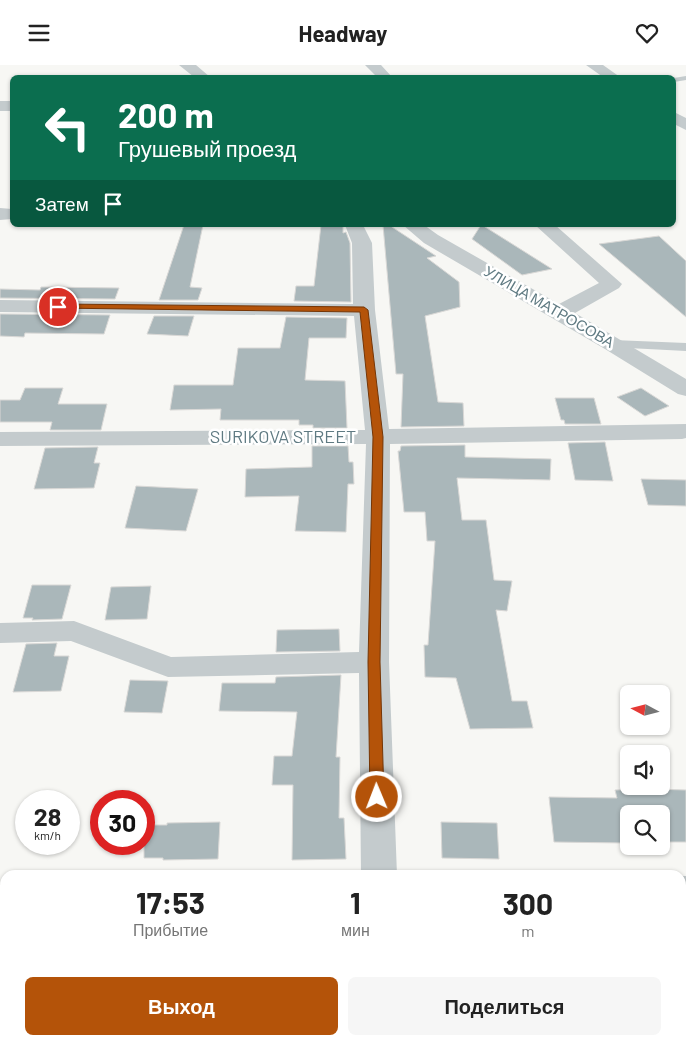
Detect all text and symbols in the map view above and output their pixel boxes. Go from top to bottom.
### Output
icon: menu [25,19,53,47]
icon: heart [633,19,661,47]
text: Headway [299,20,387,46]
text: 200 m [118,93,214,135]
icon: left [35,95,100,160]
text: Грушевый проезд [118,135,296,161]
icon: arrive [99,190,127,218]
text: Затем [35,192,89,215]
street label: УЛИЦА МАТРОСОВА [481,262,618,351]
pin [37,286,79,328]
icon: arrive [44,293,72,321]
street label: SURIKOVA STREET [210,425,356,447]
north arrow [620,685,670,735]
map controls [620,685,670,855]
button: sound [620,745,670,795]
position arrow [350,770,402,822]
speed limit sign: 30 [90,790,155,855]
text: 28 [34,801,61,831]
button: search [620,805,670,855]
text: km/h [34,828,61,842]
text: 17:53 [136,884,205,920]
text: 1 [350,884,361,920]
text: 300 [503,885,553,921]
text: Прибытие [133,920,208,939]
text: мин [341,920,370,939]
text: m [521,921,534,940]
button: Выход [25,977,338,1035]
button: Поделиться [348,977,661,1035]

